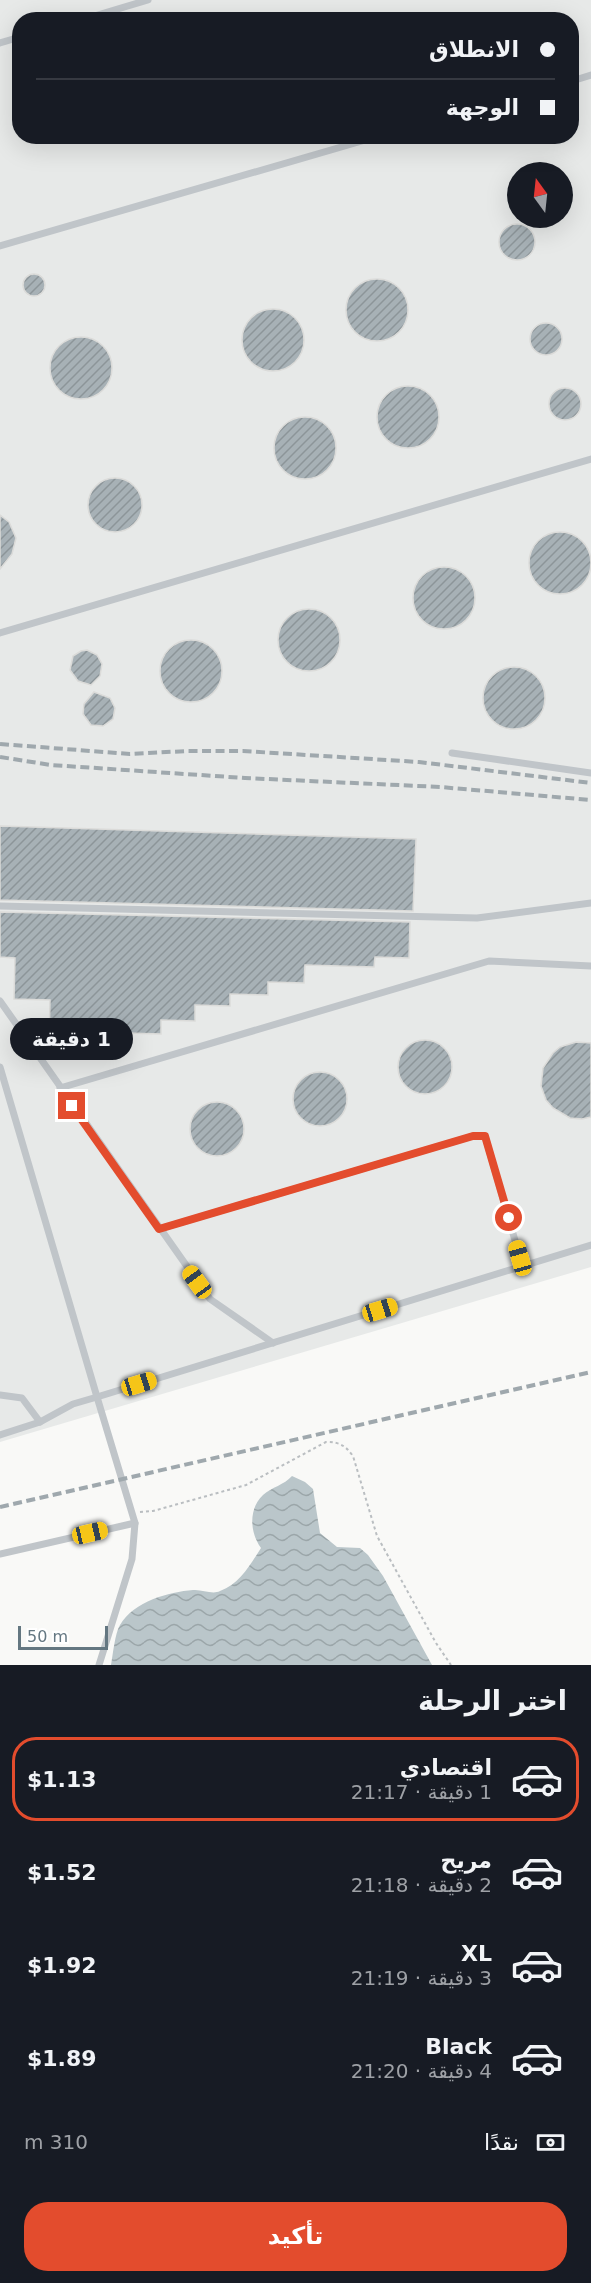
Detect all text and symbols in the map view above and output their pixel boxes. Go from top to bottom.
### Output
text: الانطلاق [429,37,519,62]
text: الوجهة [446,95,519,120]
north arrow [507,162,573,228]
map controls [507,162,573,228]
callout: 1 دقيقة [10,1019,134,1061]
text: 1 دقيقة [32,1027,111,1051]
route end [58,1092,85,1119]
route start [495,1204,522,1231]
car [506,1238,534,1278]
car [179,1262,215,1302]
car [360,1296,400,1324]
car [119,1370,159,1398]
car [70,1520,110,1546]
scale bar [18,1623,108,1650]
text: 50 m [27,1627,68,1646]
text: اختر الرحلة [418,1685,567,1716]
icon: car [510,1752,564,1806]
text: اقتصادي [400,1755,492,1780]
text: $1.13 [27,1767,97,1792]
text: 1 دقيقة · 21:17 [351,1780,492,1804]
icon: car [510,1845,564,1899]
text: مريح [441,1848,492,1873]
text: $1.52 [27,1860,97,1885]
text: 2 دقيقة · 21:18 [351,1873,492,1897]
icon: car [510,1938,564,1992]
text: XL [461,1941,492,1966]
text: $1.92 [27,1953,97,1978]
text: 3 دقيقة · 21:19 [351,1966,492,1990]
icon: car [510,2031,564,2085]
text: Black [425,2034,492,2059]
text: $1.89 [27,2046,97,2071]
text: 4 دقيقة · 21:20 [351,2059,492,2083]
icon: cash [534,2126,567,2159]
text: 310 m [24,2130,88,2154]
text: نقدًا [484,2130,519,2155]
button: تأكيد [24,2202,567,2271]

